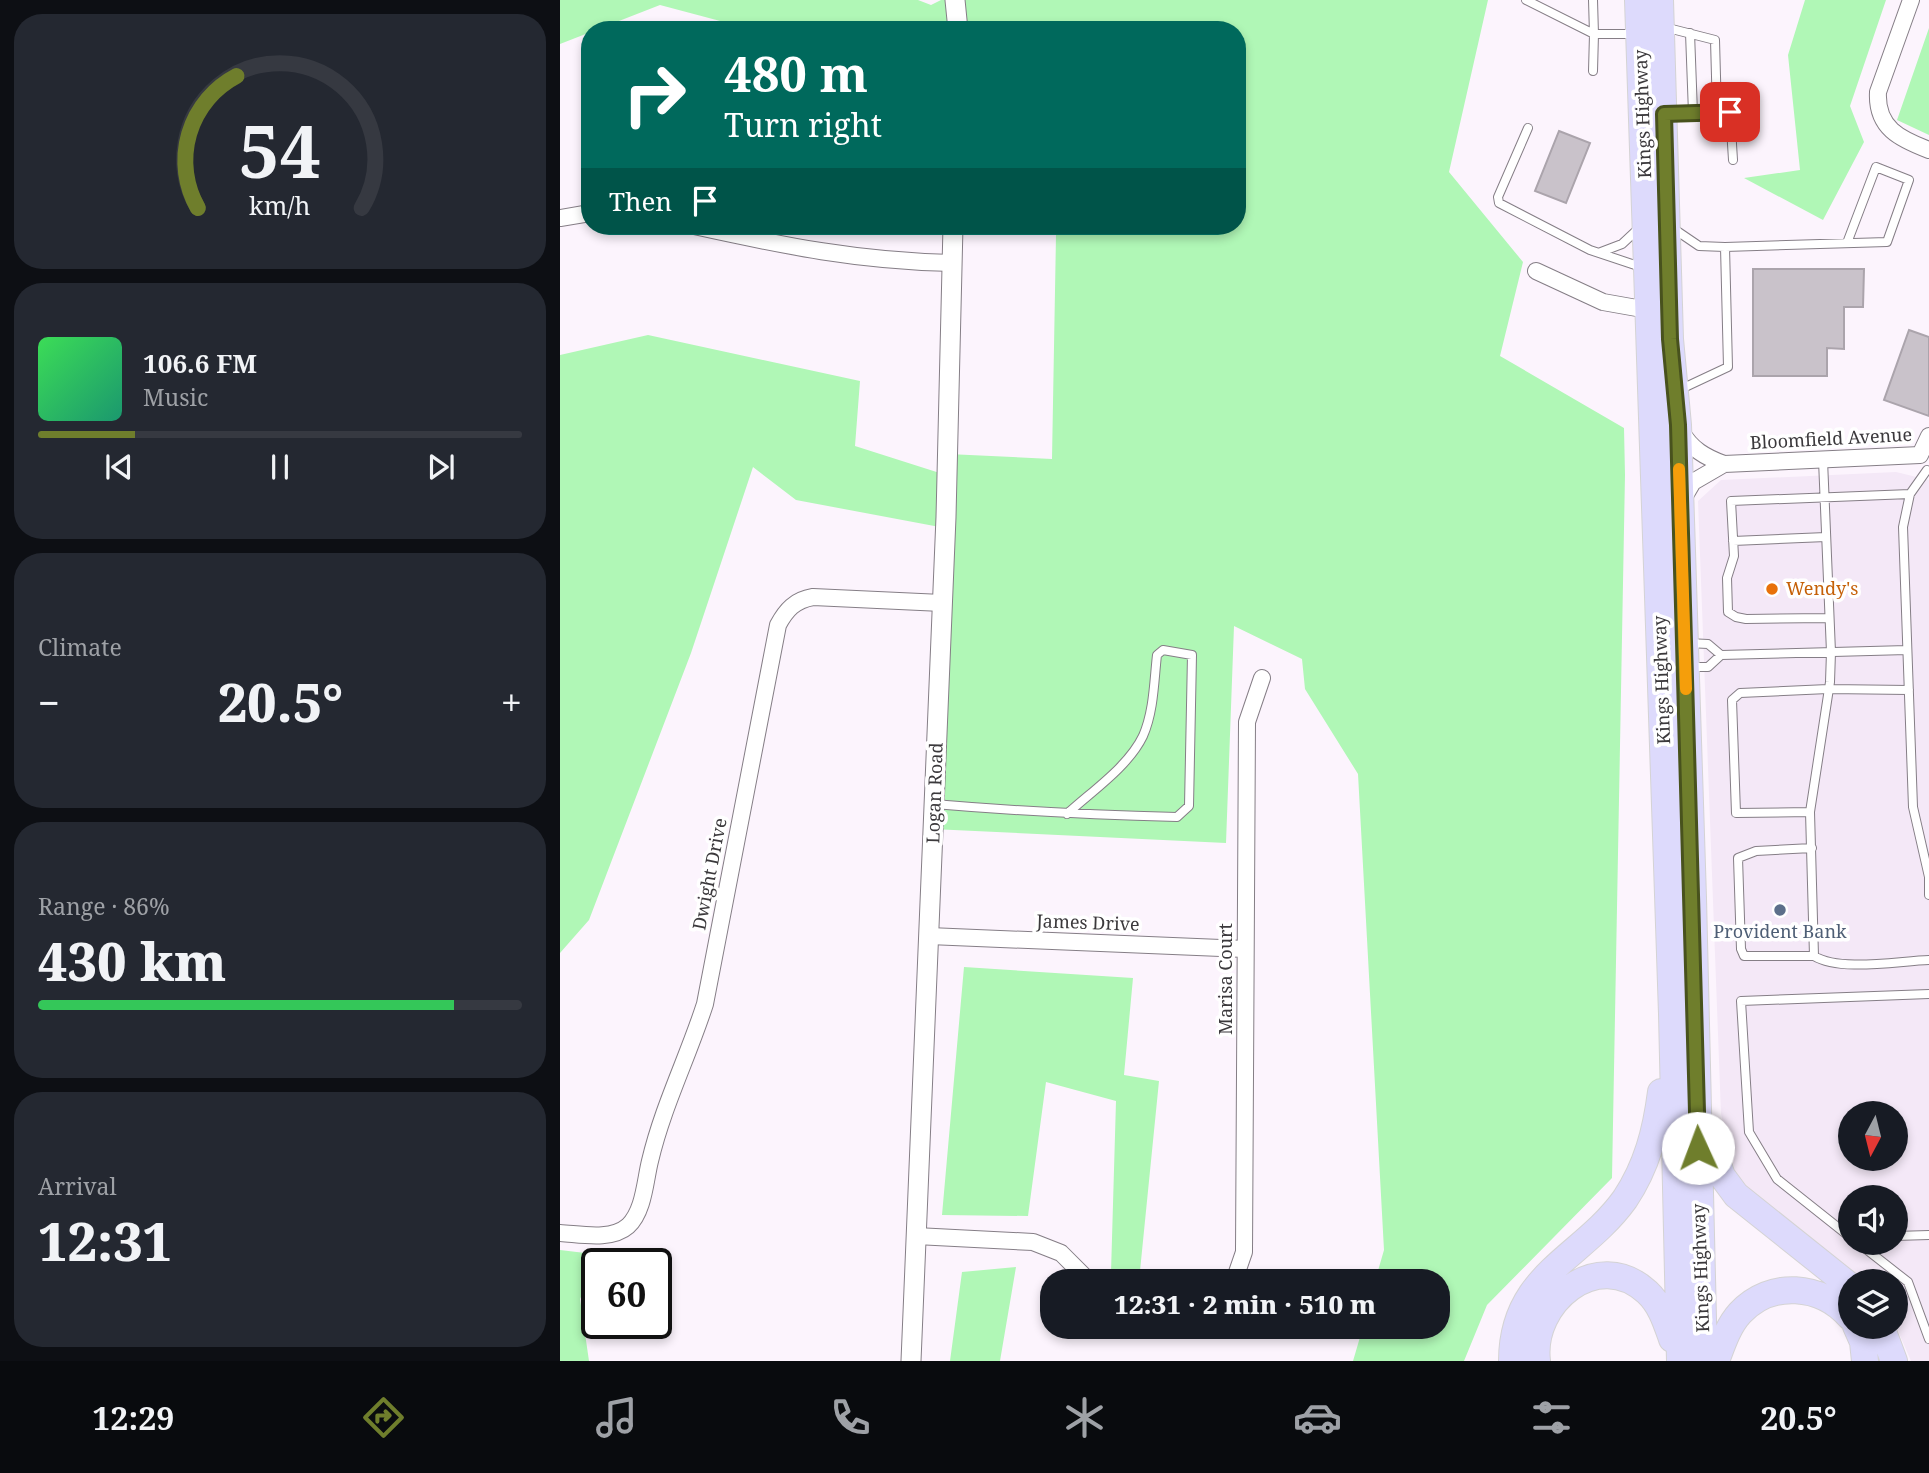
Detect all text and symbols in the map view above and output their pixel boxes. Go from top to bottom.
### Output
text: 480 m [724,40,868,106]
street label: Kings Highway [1628,48,1656,179]
icon: right [609,49,700,140]
pin [1700,82,1760,142]
icon: arrive [1711,93,1749,131]
text: 54 [239,100,321,199]
text: Turn right [724,103,882,146]
icon: arrive [686,182,724,220]
text: Then [609,183,672,219]
text: km/h [249,188,311,222]
text: 106.6 FM [143,345,257,381]
text: Music [143,381,208,413]
street label: Bloomfield Avenue [1749,422,1913,454]
icon: previous [100,448,138,486]
icon: pause [261,448,299,486]
icon: next [422,448,460,486]
place label: Wendy's [1786,576,1858,600]
marker: Wendy's [1764,581,1780,597]
street label: Kings Highway [1647,614,1675,745]
text: Climate [38,631,122,663]
text: 20.5° [218,666,343,737]
text: − [38,676,60,728]
text: + [501,676,522,728]
street label: Logan Road [920,742,948,844]
street label: Dwight Drive [686,816,732,932]
text: Range · 86% [38,890,170,922]
marker: Provident Bank [1772,902,1788,918]
street label: James Drive [1035,908,1140,936]
place label: Provident Bank [1713,919,1847,943]
street label: Marisa Court [1213,923,1237,1035]
text: 430 km [38,925,226,996]
north arrow [1838,1101,1908,1171]
map controls [1838,1101,1908,1339]
position arrow [1661,1111,1735,1185]
text: Arrival [38,1170,117,1202]
button: sound [1838,1185,1908,1255]
street label: Kings Highway [1686,1202,1714,1333]
text: 12:31 [38,1205,172,1276]
speed limit sign: 60 [581,1248,672,1339]
button: layers [1838,1269,1908,1339]
text: 12:31 · 2 min · 510 m [1114,1286,1376,1322]
icon: directions [359,1393,408,1442]
icon: music [592,1393,641,1442]
icon: phone [826,1393,875,1442]
icon: climate [1060,1393,1109,1442]
icon: car [1293,1393,1342,1442]
icon: filters [1527,1393,1576,1442]
text: 12:29 [92,1396,174,1439]
text: 20.5° [1760,1396,1837,1439]

